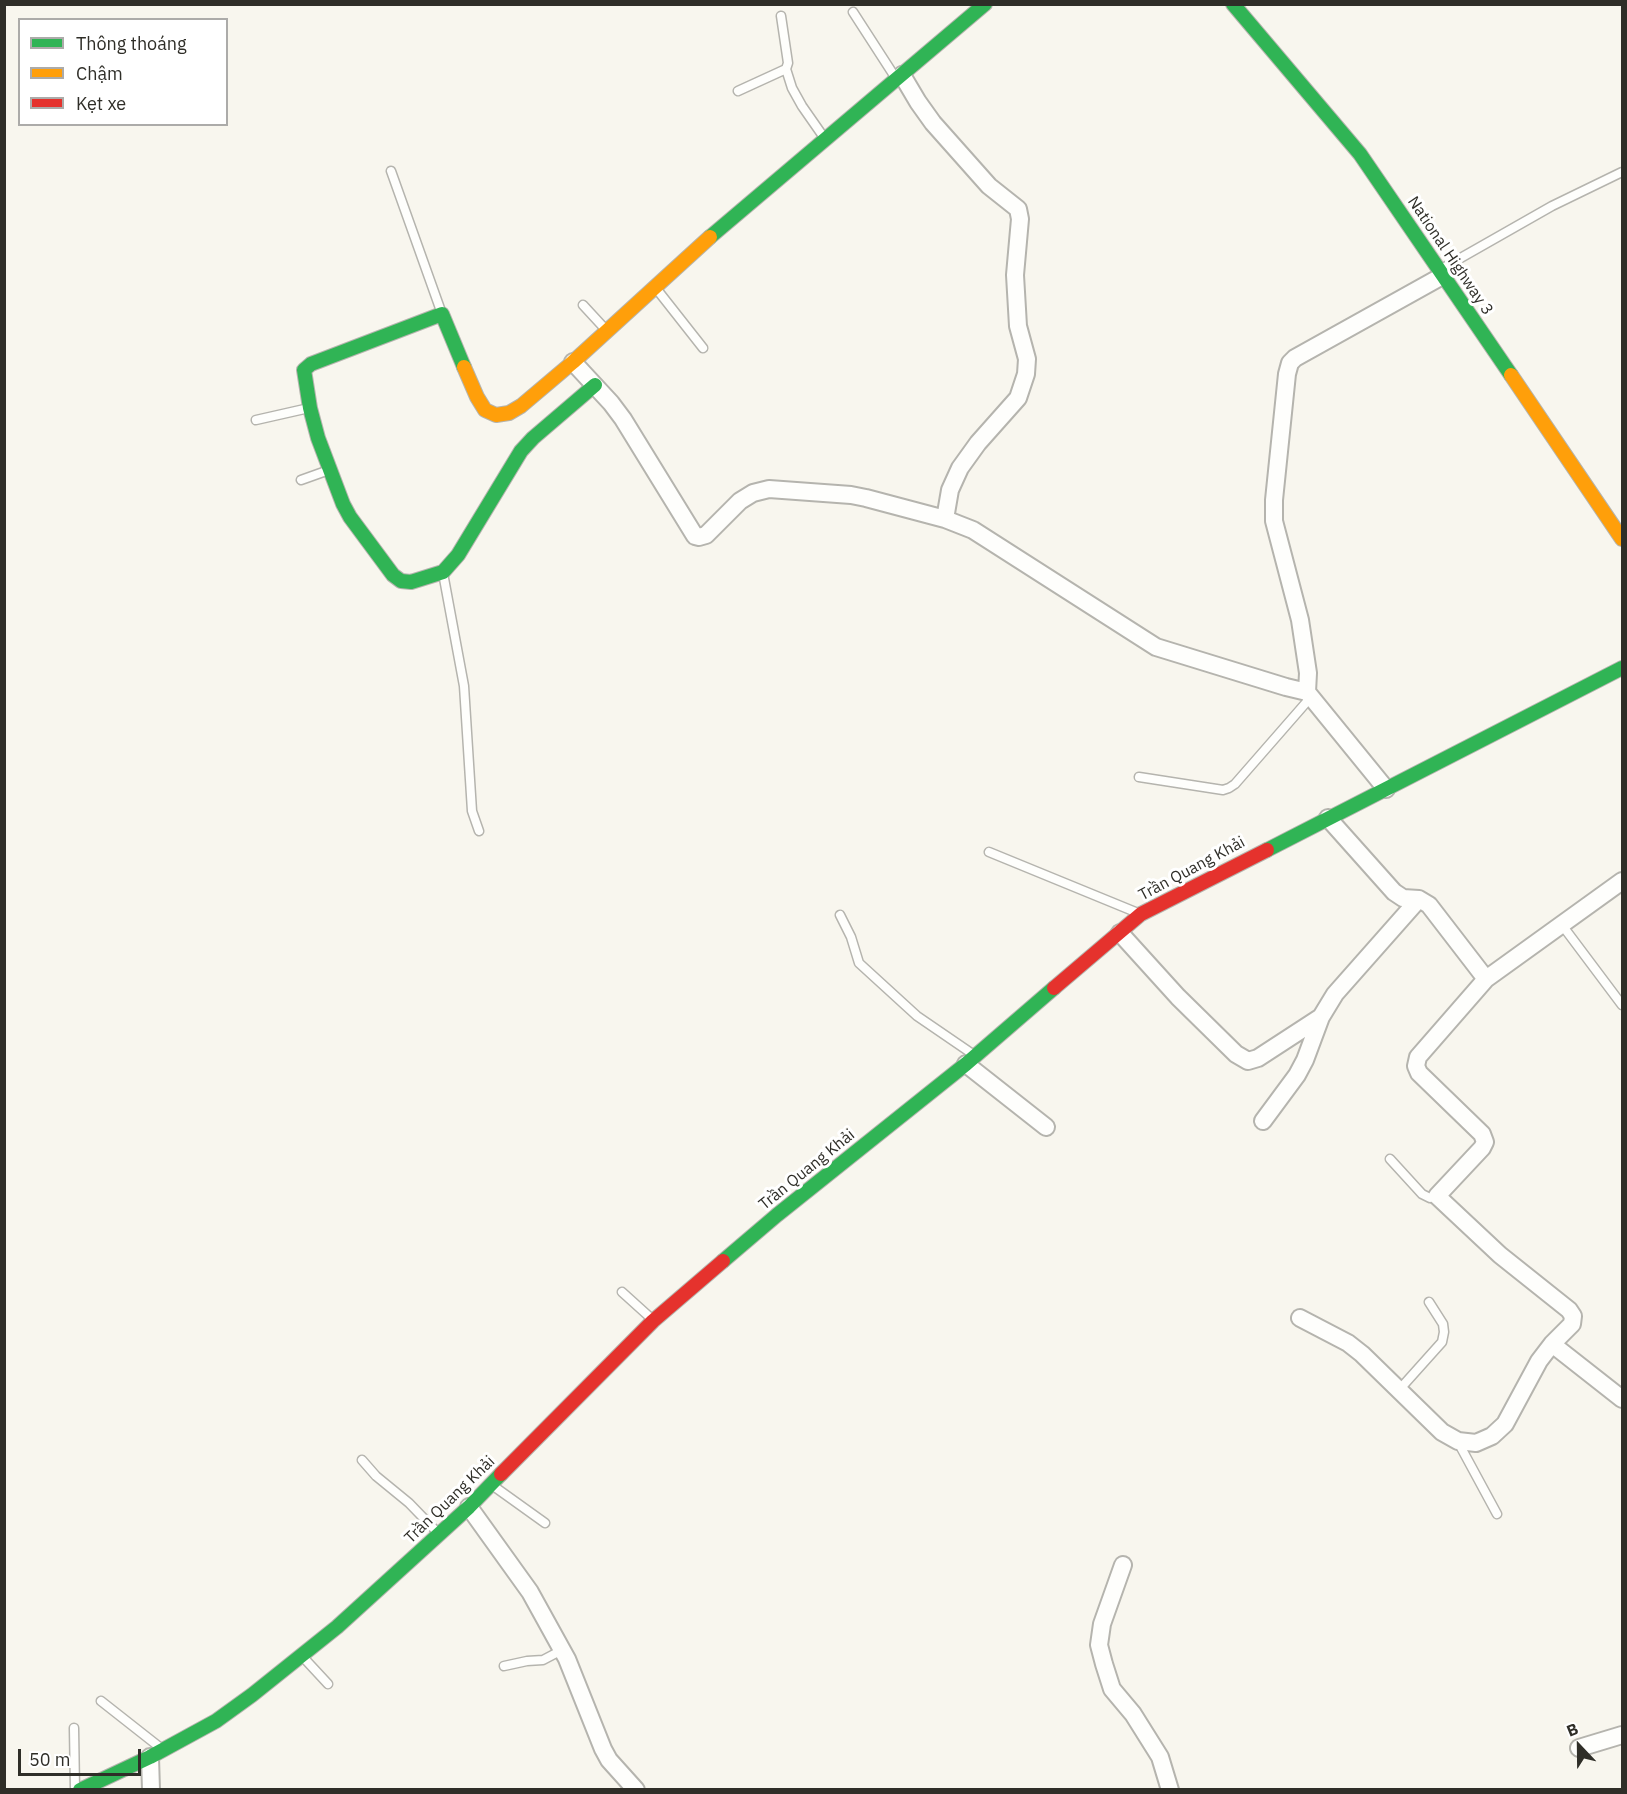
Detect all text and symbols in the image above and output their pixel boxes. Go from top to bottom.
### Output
legend [18,18,228,126]
text: Thông thoáng [76,32,187,55]
text: Chậm [76,62,123,85]
text: Kẹt xe [76,92,126,115]
street label: National Highway 3 [1403,193,1497,319]
street label: Trần Quang Khải [1136,833,1248,905]
street label: Trần Quang Khải [755,1126,859,1214]
street label: Trần Quang Khải [401,1452,499,1548]
north arrow [1549,1716,1609,1776]
text: B [1564,1718,1581,1741]
scale bar [21,1737,144,1775]
text: 50 m [29,1748,71,1771]

